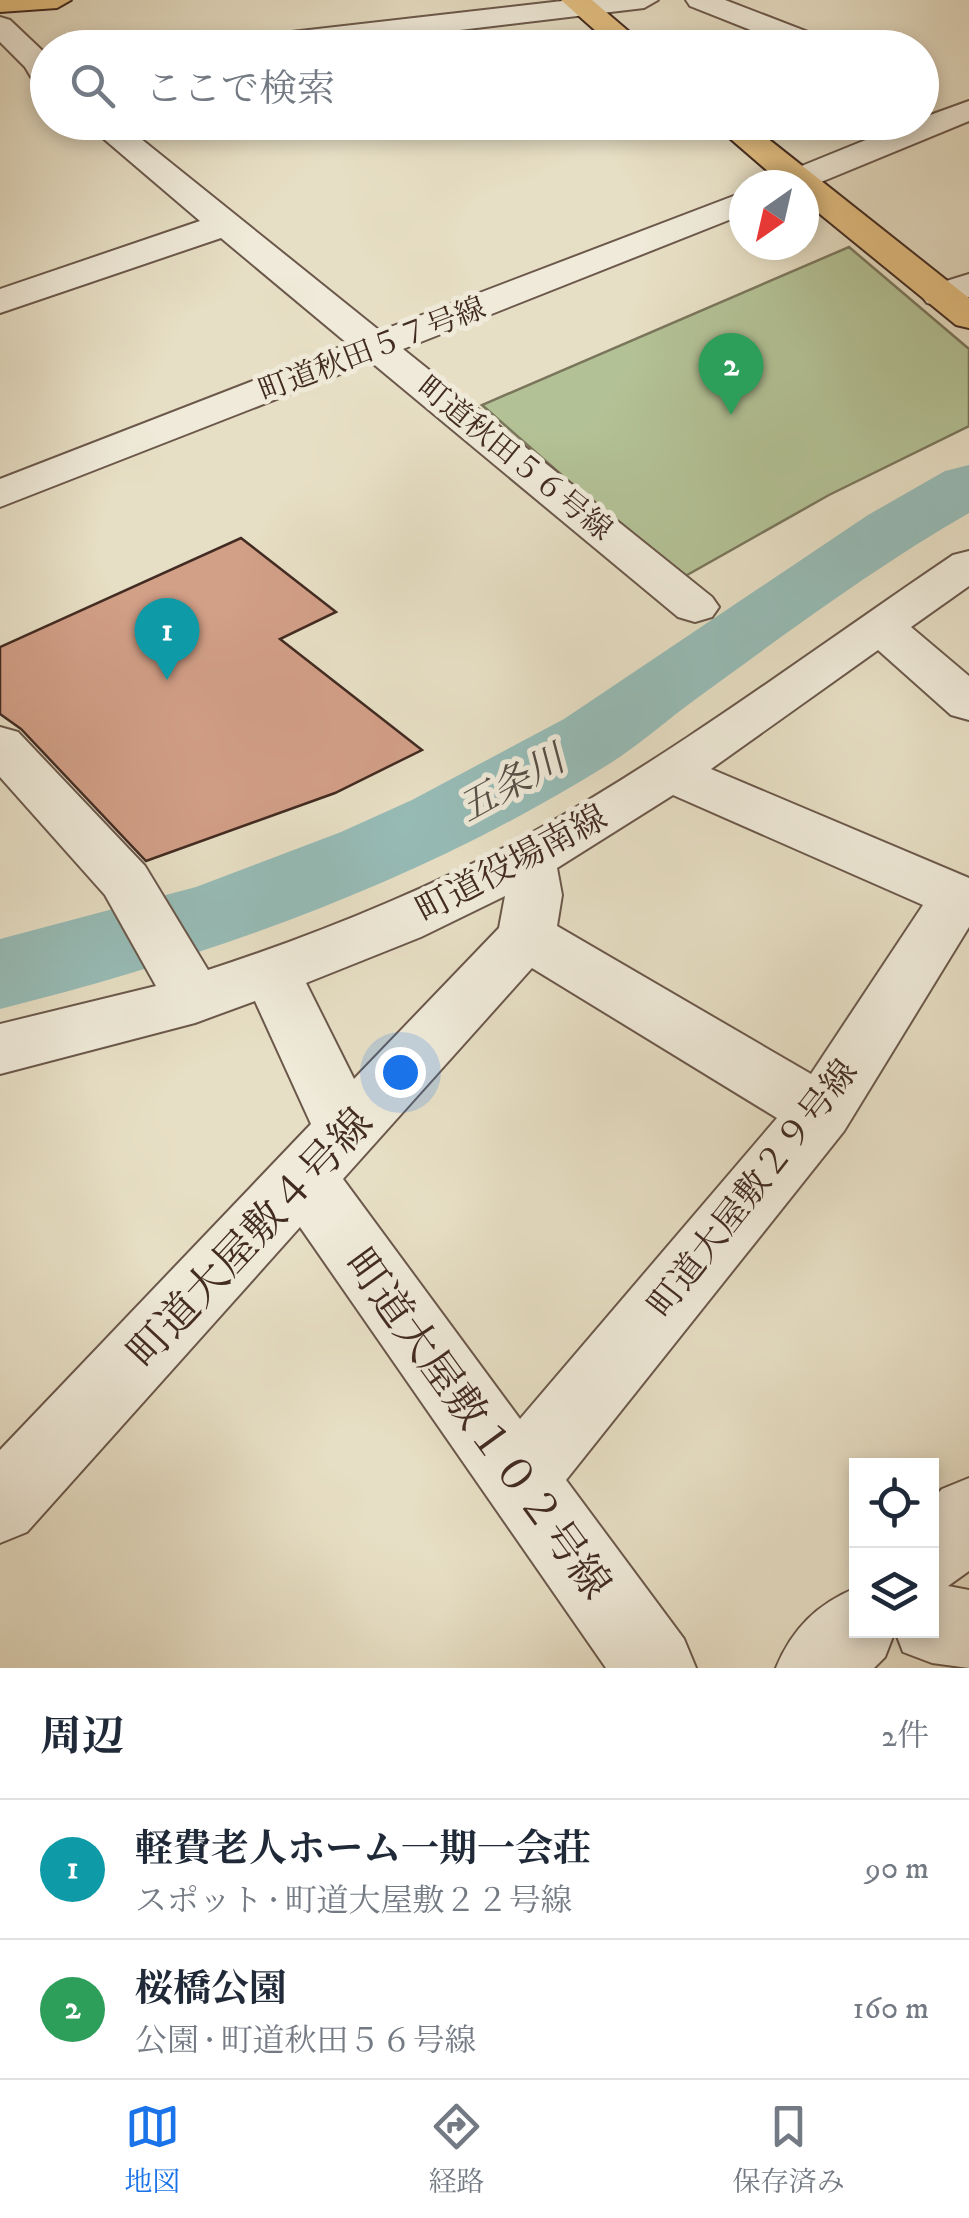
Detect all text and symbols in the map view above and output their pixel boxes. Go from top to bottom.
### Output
search box [30,30,939,140]
icon: search [65,58,120,113]
text: ここで検索 [145,66,335,114]
north arrow [729,170,819,260]
street label: 町道秋田５７号線 [254,290,491,411]
pin: 2 [698,332,764,415]
street label: 町道秋田５６号線 [409,369,619,549]
pin: 1 [134,598,200,680]
water label: 五条川 [450,734,577,833]
street label: 町道役場南線 [409,796,615,933]
your location [375,1047,426,1098]
street label: 町道大屋敷２９号線 [639,1052,868,1327]
street label: 町道大屋敷４号線 [118,1098,385,1380]
street label: 町道大屋敷１０２号線 [332,1240,621,1610]
map controls [849,1458,939,1638]
button: locate [849,1458,939,1548]
button: layers [849,1548,939,1638]
text: 周辺 [40,1712,124,1764]
text: 2件 [881,1717,929,1757]
text: 軽費老人ホーム一期一会荘 [135,1826,591,1874]
text: 1 [67,1849,78,1889]
text: 90 m [865,1849,929,1889]
text: スポット · 町道大屋敷２２号線 [135,1882,572,1922]
text: 桜橋公園 [135,1966,287,2014]
text: 2 [65,1989,80,2029]
text: 160 m [853,1989,929,2029]
text: 公園 · 町道秋田５６号線 [135,2022,476,2062]
tab: 地図 [124,2099,180,2200]
tab: 経路 [428,2099,485,2200]
tab: 保存済み [733,2099,845,2200]

